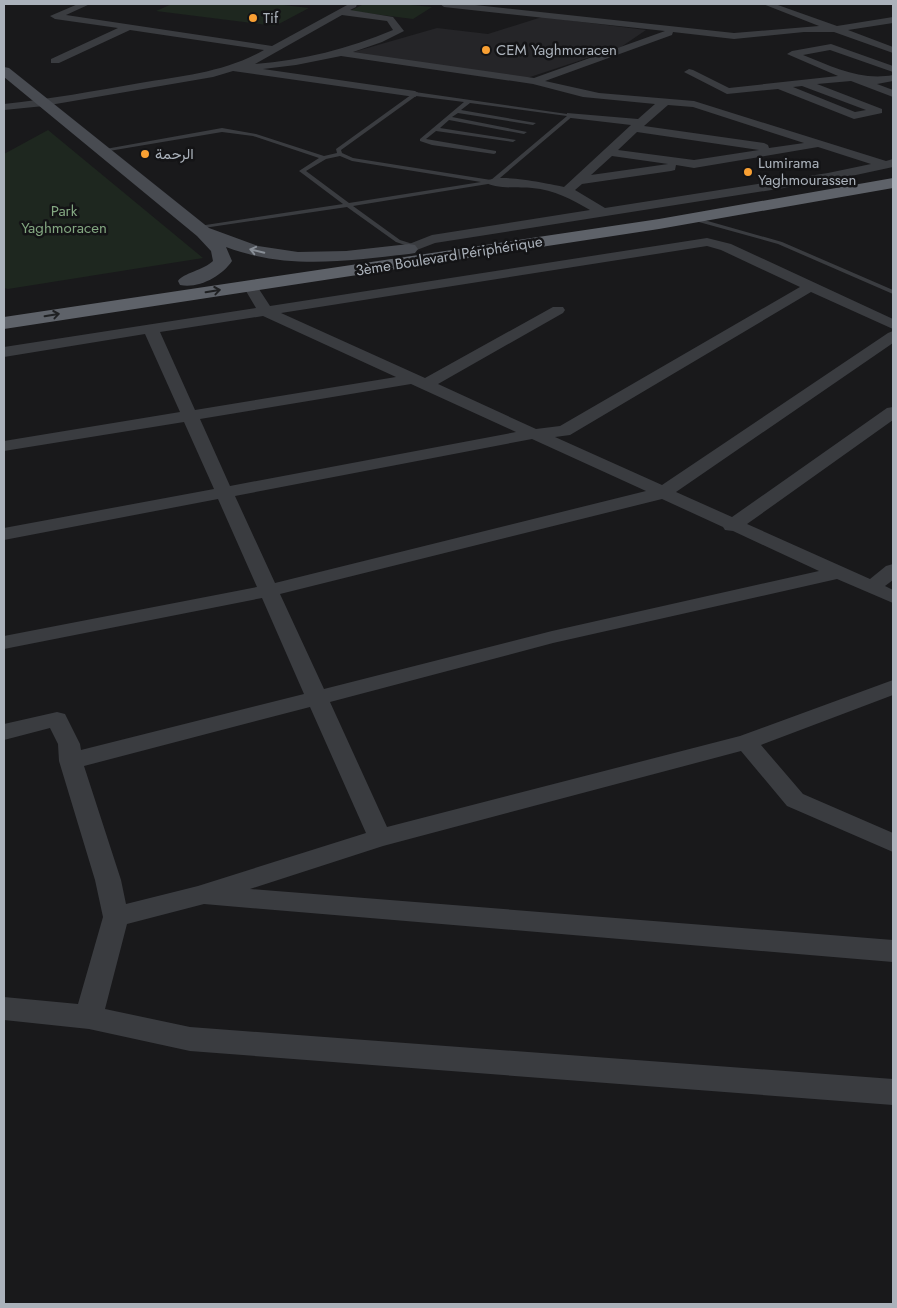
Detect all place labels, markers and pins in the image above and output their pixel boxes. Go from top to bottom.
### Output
place label: Tif [263,7,279,29]
marker: Tif [247,12,259,24]
place label: CEM Yaghmoracen [496,39,617,61]
marker: CEM Yaghmoracen [480,44,492,56]
place label: الرحمة [155,143,194,165]
marker: الرحمة [139,148,151,160]
place label: Lumirama Yaghmourassen [758,152,856,191]
marker: Lumirama Yaghmourassen [742,166,754,178]

